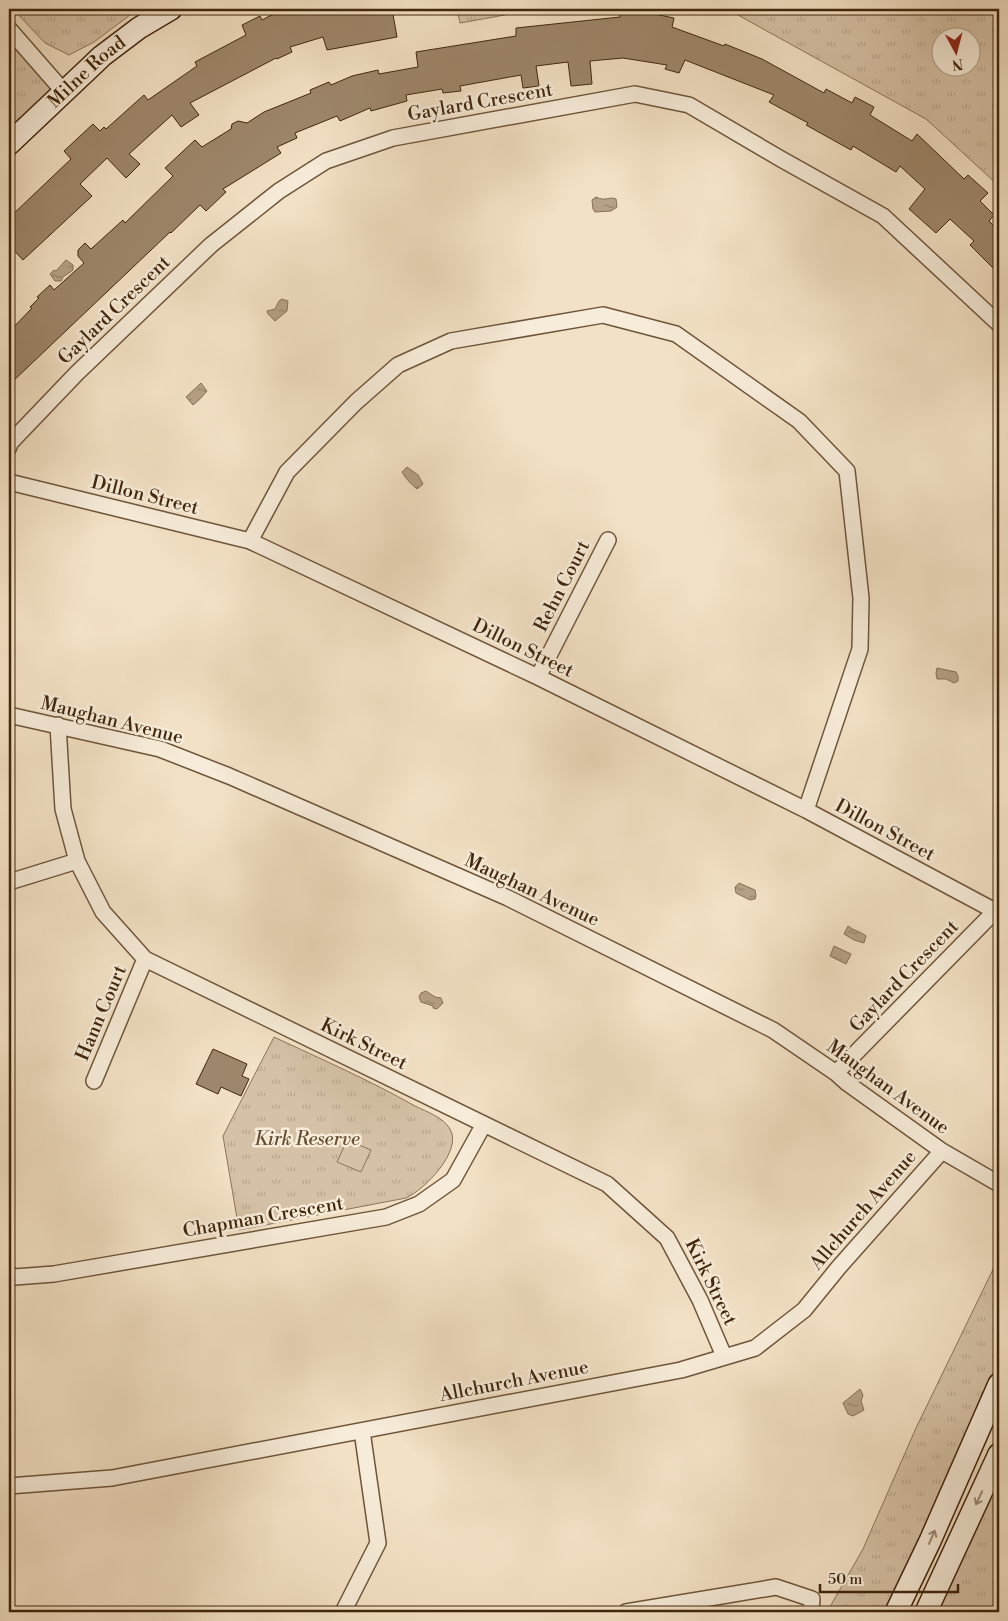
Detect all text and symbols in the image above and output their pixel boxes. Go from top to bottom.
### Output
north arrow [930,28,980,78]
street label: Milne Road [42,30,131,113]
text: N [951,54,964,74]
street label: Gaylard Crescent [406,77,555,127]
street label: Gaylard Crescent [53,250,175,370]
street label: Dillon Street [89,470,201,520]
street label: Rehn Court [529,536,595,636]
street label: Dillon Street [468,613,578,683]
street label: Maughan Avenue [38,691,186,749]
street label: Dillon Street [831,794,939,866]
street label: Maughan Avenue [461,848,603,932]
street label: Gaylard Crescent [844,915,964,1037]
street label: Hann Court [70,961,132,1064]
street label: Kirk Street [317,1013,412,1075]
street label: Maughan Avenue [822,1034,954,1140]
park label: Kirk Reserve [254,1127,360,1151]
street label: Allchurch Avenue [804,1145,922,1276]
street label: Chapman Crescent [181,1191,345,1243]
street label: Kirk Street [680,1235,742,1330]
street label: Allchurch Avenue [437,1355,590,1407]
one-way arrow [973,1490,983,1505]
one-way arrow [928,1530,937,1545]
scale bar [820,1561,958,1593]
text: 50 m [828,1570,862,1589]

